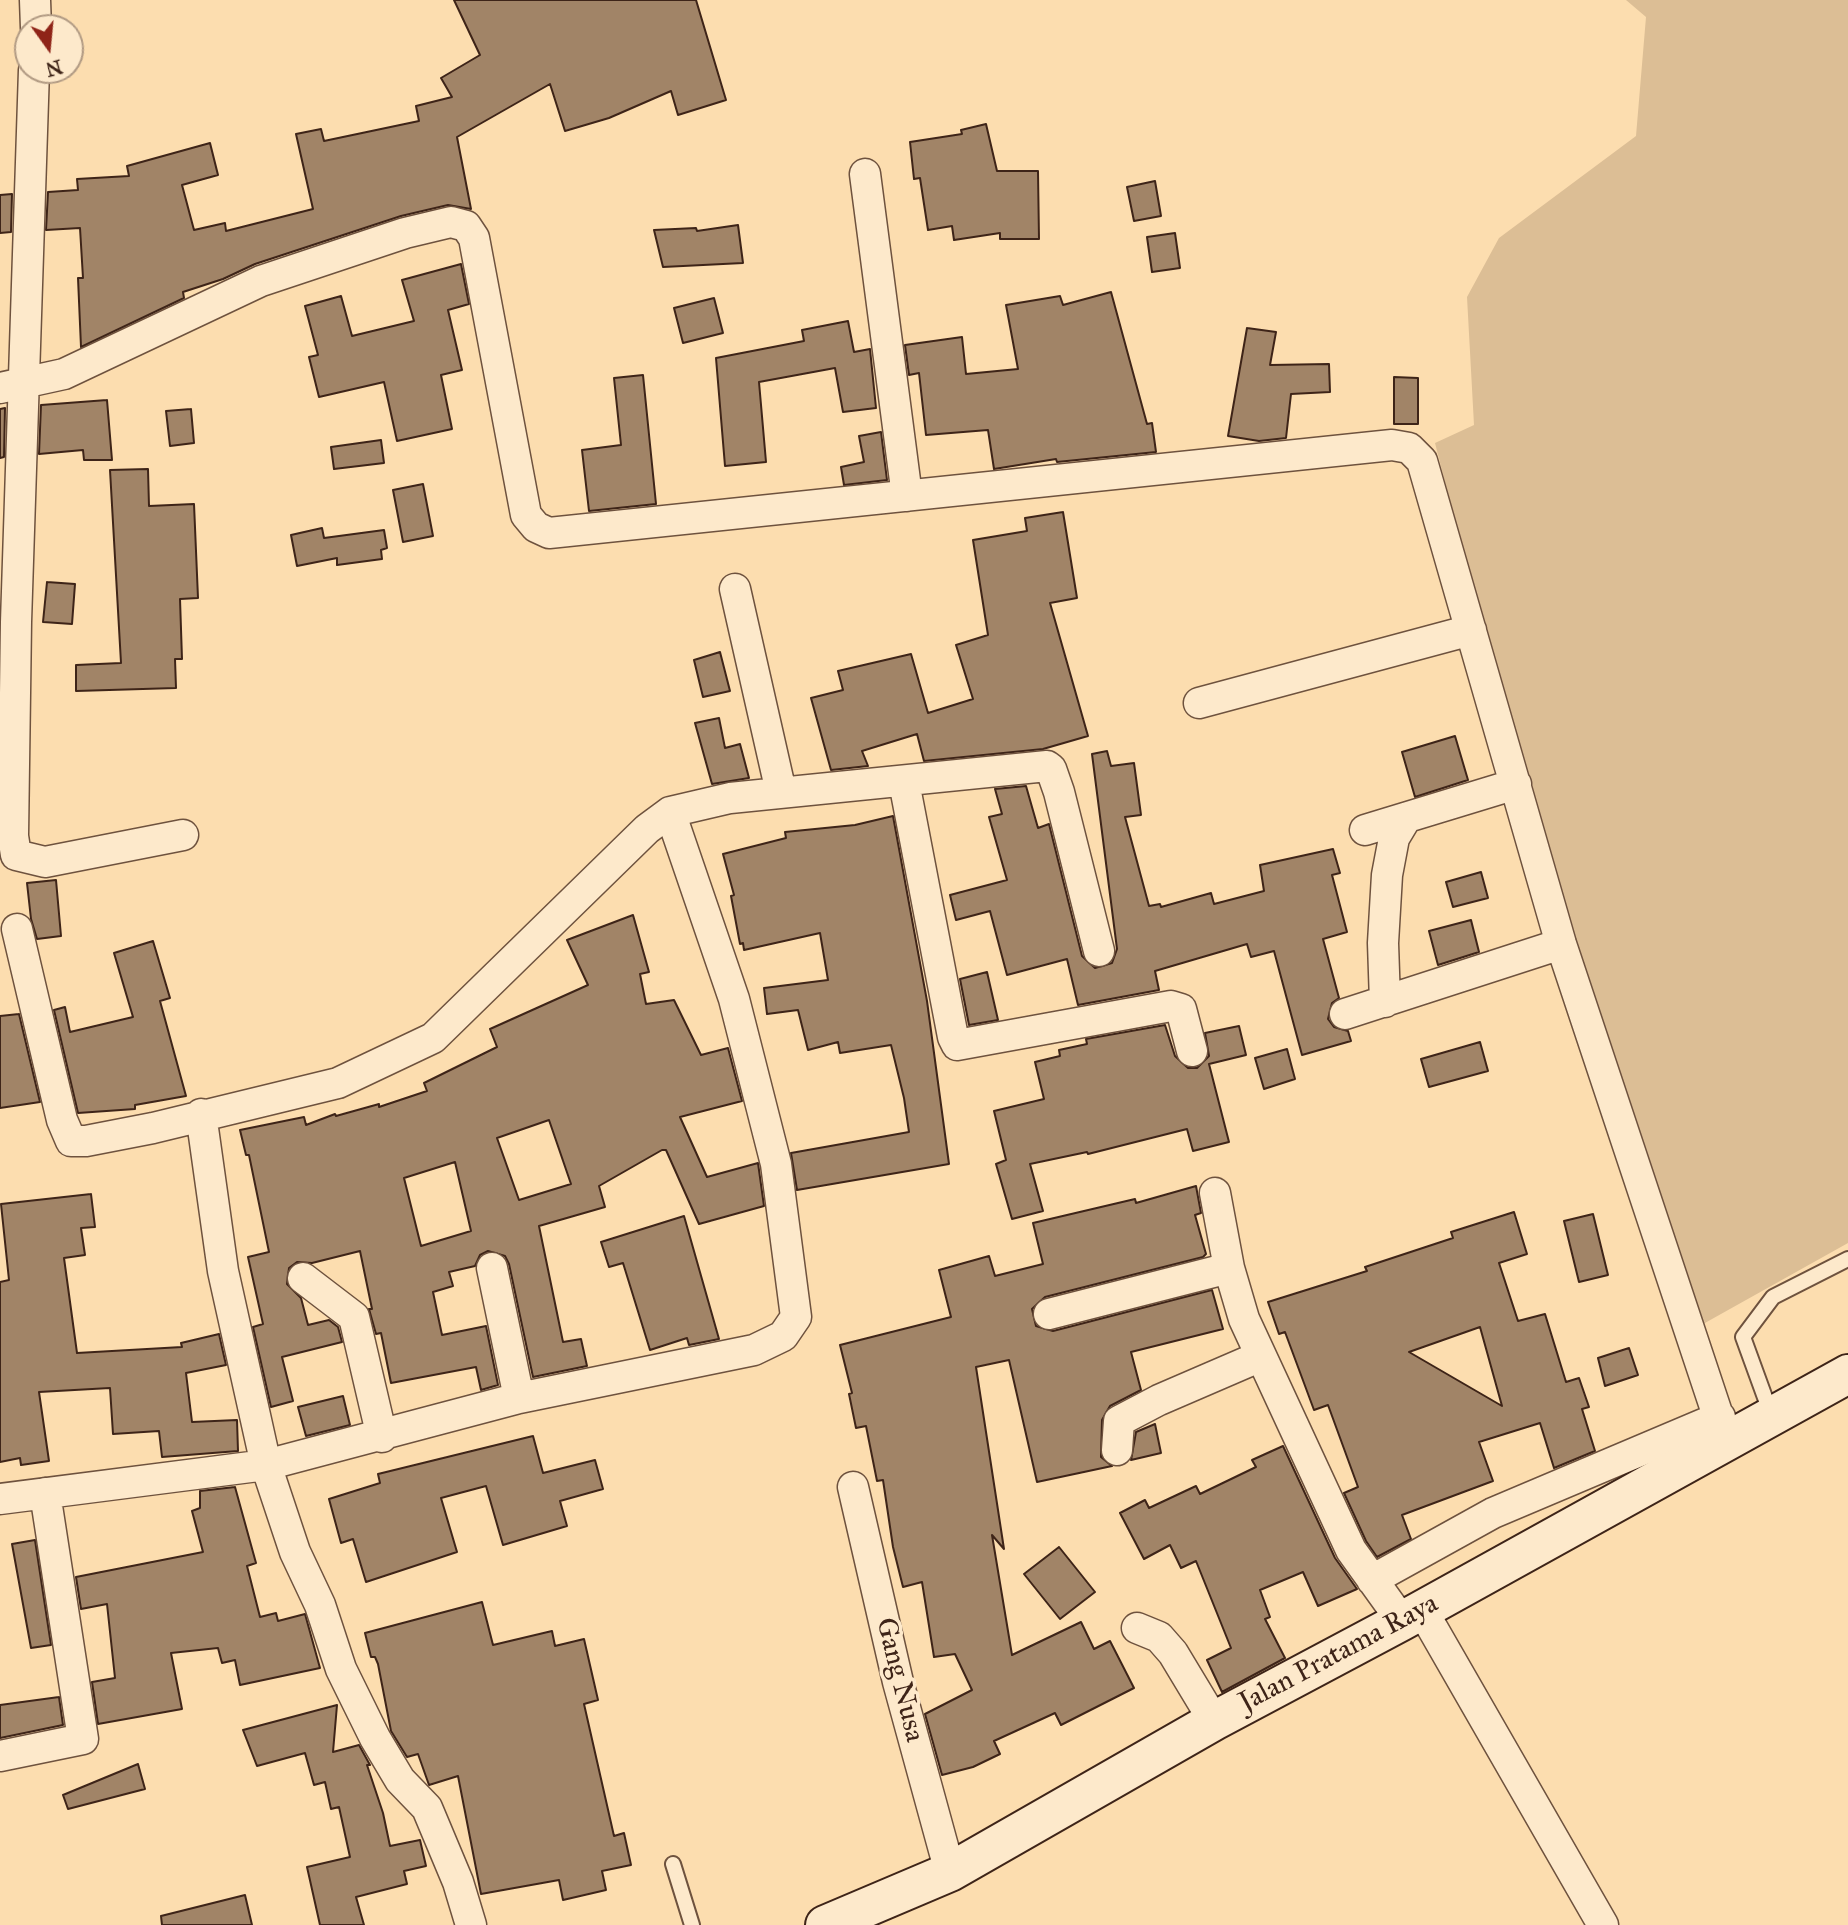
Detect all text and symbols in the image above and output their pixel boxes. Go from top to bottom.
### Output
north arrow [14,14,84,84]
text: N [43,55,65,81]
street label: Jalan Pratama Raya [1234,1587,1444,1721]
street label: Gang Nusa [867,1614,931,1746]

